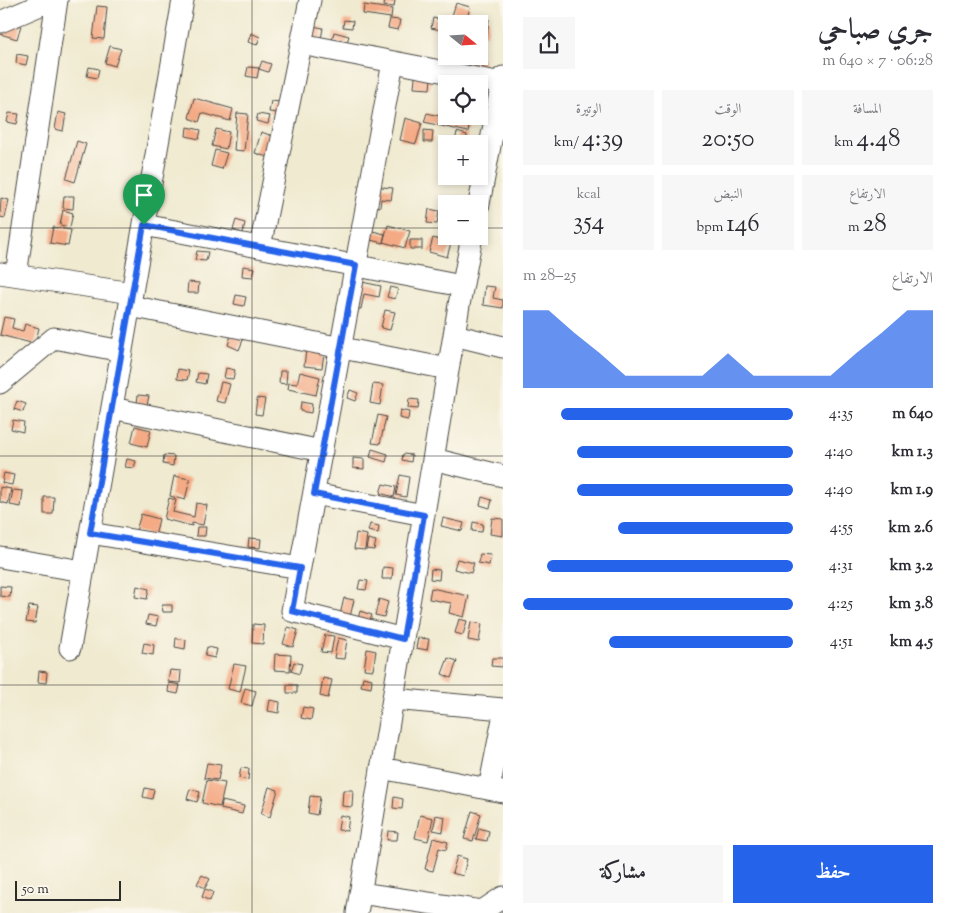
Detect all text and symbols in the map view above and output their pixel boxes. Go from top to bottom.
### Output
text: جري صباحي [818,11,933,51]
north arrow [438,15,488,65]
map controls [438,15,488,245]
button: share [523,17,575,69]
text: 06:28 · 7 × 640 m [822,50,933,73]
button: locate [438,75,488,125]
text: الوتيرة [576,100,602,120]
text: الوقت [715,100,741,120]
text: المسافة [853,100,882,120]
text: 4:39 [582,122,623,158]
text: 20:50 [702,122,754,158]
text: 4.48 [856,122,900,158]
text: /km [554,133,582,153]
text: km [834,133,856,153]
button: + [438,135,488,185]
pin [123,174,165,225]
icon: arrive [130,181,158,209]
text: kcal [577,185,601,205]
text: النبض [714,185,742,205]
text: الارتفاع [849,185,886,205]
button: − [438,195,488,245]
text: 354 [573,205,604,241]
text: 146 [726,207,760,243]
text: 28 [863,207,887,243]
text: bpm [696,218,726,238]
text: m [848,218,863,238]
text: 25–28 m [523,265,576,288]
text: الارتفاع [891,268,933,291]
text: 4:35 [829,403,853,426]
text: 640 m [892,403,933,426]
text: 4:40 [824,441,853,464]
text: 1.3 km [892,441,933,464]
text: 4:40 [824,479,853,502]
text: 1.9 km [891,479,933,502]
text: 4:55 [830,517,853,540]
text: 2.6 km [888,517,933,540]
text: 4:31 [829,555,853,578]
text: 3.2 km [890,555,933,578]
text: 4:25 [828,593,853,616]
text: 3.8 km [889,593,933,616]
text: 4:51 [830,631,853,654]
text: 4.5 km [890,631,933,654]
button: مشاركة [523,845,723,903]
button: حفظ [733,845,933,903]
scale bar [15,878,121,901]
text: 50 m [22,880,49,900]

